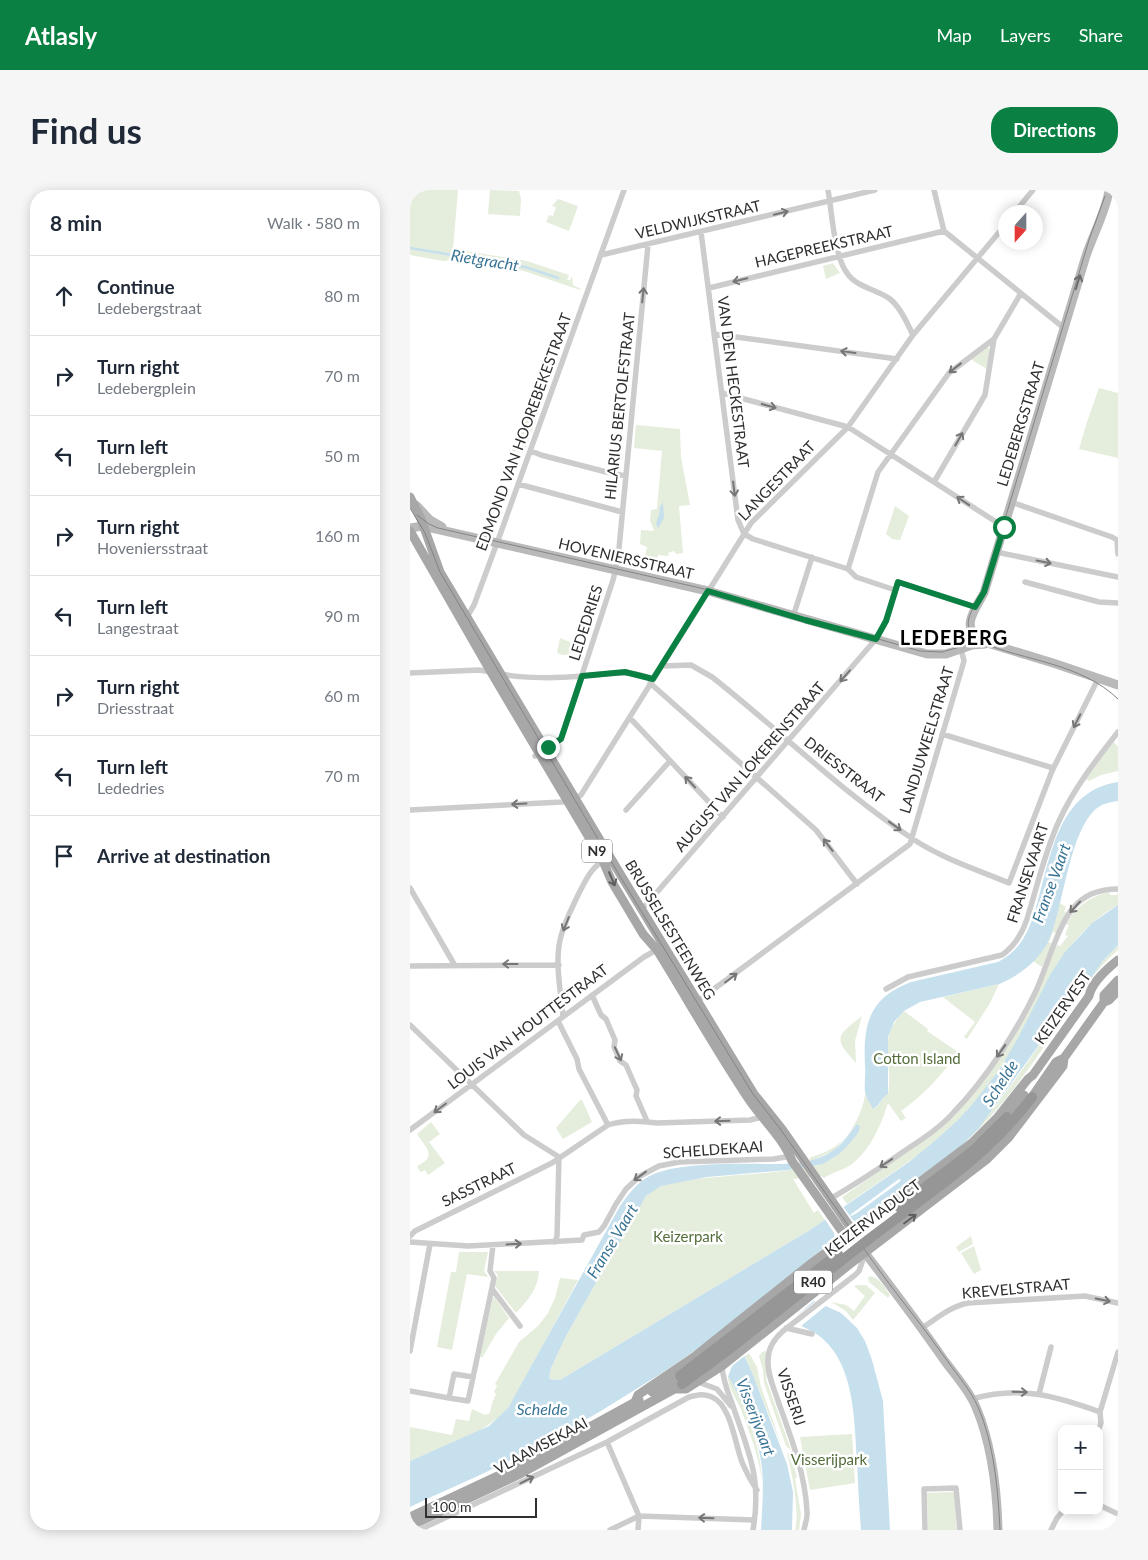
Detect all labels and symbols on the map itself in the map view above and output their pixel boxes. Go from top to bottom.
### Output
street label: VELDWIJKSTRAAT [633,196,762,242]
north arrow [998,205,1043,250]
one-way arrow [772,208,788,217]
street label: HAGEPREEKSTRAAT [753,221,895,271]
water label: Rietgracht [450,245,521,274]
one-way arrow [1074,274,1084,290]
one-way arrow [733,276,749,285]
one-way arrow [638,288,648,304]
street label: VAN DEN HECKESTRAAT [715,295,753,469]
street label: EDMOND VAN HOOREBEKESTRAAT [472,310,575,553]
street label: HILARIUS BERTOLFSTRAAT [600,311,638,500]
one-way arrow [841,347,857,357]
street label: LEDEBERGSTRAAT [992,359,1048,488]
one-way arrow [949,362,962,373]
one-way arrow [760,401,776,411]
one-way arrow [954,433,964,447]
street label: LANGESTRAAT [734,437,819,524]
one-way arrow [729,480,739,496]
one-way arrow [956,496,970,506]
route start [993,516,1016,539]
street label: HOVENIERSSTRAAT [557,534,696,582]
one-way arrow [1036,558,1052,567]
street label: LEDEDRIES [564,583,606,663]
district label: LEDEBERG [900,625,1008,649]
street label: LANDJUWEELSTRAAT [895,664,957,815]
one-way arrow [839,670,851,683]
street label: AUGUST VAN LOKERENSTRAAT [670,678,828,855]
one-way arrow [1072,713,1081,728]
street label: DRIESSTRAAT [801,732,888,806]
route end [537,736,560,759]
one-way arrow [684,775,696,788]
one-way arrow [511,800,527,809]
street label: FRANSEVAART [1002,820,1052,925]
one-way arrow [888,821,902,831]
road number: N9 [582,839,612,862]
one-way arrow [822,839,833,852]
water label: Franse Vaart [1027,840,1074,925]
street label: BRUSSELSESTEENWEG [622,856,720,1003]
one-way arrow [608,871,617,886]
one-way arrow [1069,900,1081,913]
one-way arrow [561,916,570,931]
one-way arrow [502,959,518,969]
street label: LOUIS VAN HOUTTESTRAAT [444,960,611,1092]
street label: KEIZERVEST [1030,967,1094,1048]
one-way arrow [724,972,737,983]
one-way arrow [996,1044,1006,1058]
one-way arrow [613,1046,623,1061]
park label: Cotton Island [873,1049,961,1067]
water label: Schelde [978,1056,1022,1109]
one-way arrow [433,1103,447,1113]
one-way arrow [714,1116,730,1126]
street label: SCHELDEKAAI [662,1137,764,1161]
street label: SASSTRAAT [438,1158,519,1210]
one-way arrow [880,1158,894,1168]
one-way arrow [634,1171,647,1182]
street label: KEIZERVIADUCT [821,1175,924,1259]
water label: Franse Vaart [582,1200,641,1281]
one-way arrow [903,1214,917,1224]
park label: Keizerpark [653,1227,723,1245]
one-way arrow [506,1239,522,1248]
road number: R40 [794,1270,832,1294]
street label: KREVELSTRAAT [961,1274,1071,1302]
one-way arrow [1095,1296,1111,1305]
street label: VISSERIJ [774,1366,810,1428]
water label: Visserijvaart [733,1375,780,1459]
one-way arrow [1012,1388,1028,1397]
water label: Schelde [516,1399,568,1418]
street label: VLAAMSEKAAI [491,1413,590,1477]
park label: Visserijpark [791,1450,868,1468]
one-way arrow [519,1475,534,1485]
scale bar [425,1495,538,1518]
one-way arrow [698,1514,714,1523]

